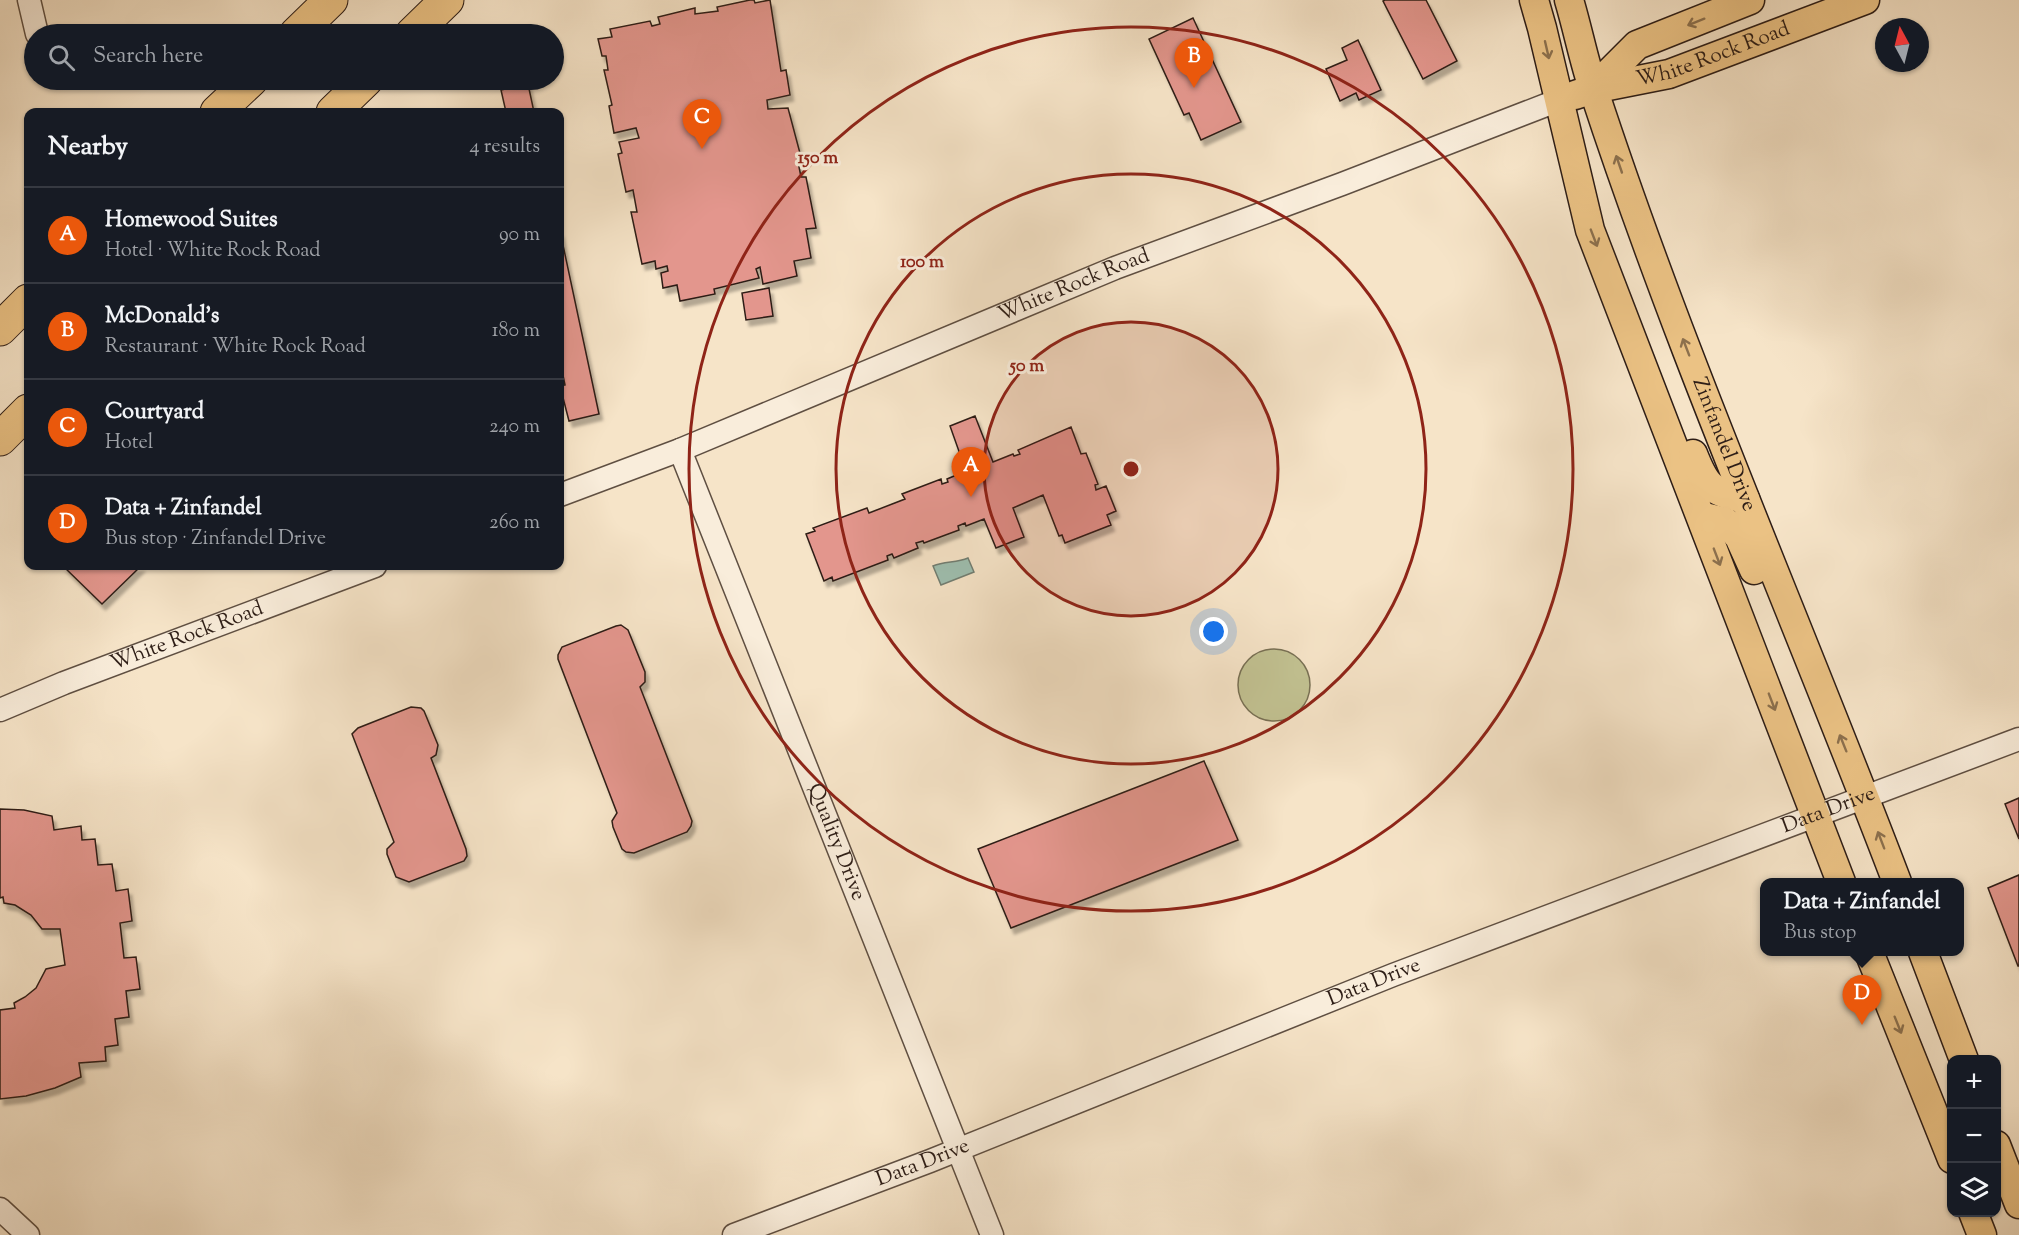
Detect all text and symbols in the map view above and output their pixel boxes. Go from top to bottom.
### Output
street label: White Rock Road [1634,15,1794,95]
one-way arrow [1687,17,1706,28]
north arrow [1875,18,1929,72]
search box [24,24,564,90]
pin: B [1174,38,1214,88]
one-way arrow [1542,40,1554,59]
icon: search [45,41,78,74]
text: Search here [93,41,203,73]
pin: C [682,100,722,149]
text: Nearby [48,129,128,166]
text: 4 results [469,133,540,162]
text: 150 m [798,146,838,172]
one-way arrow [1613,155,1624,174]
text: Homewood Suites [105,205,278,237]
text: A [59,221,76,250]
text: 90 m [499,221,540,250]
one-way arrow [1589,228,1600,247]
text: Hotel · White Rock Road [105,237,321,266]
street label: White Rock Road [993,241,1154,330]
text: 100 m [900,250,944,276]
text: McDonald's [105,301,219,333]
text: B [61,317,74,346]
text: 180 m [492,317,540,346]
text: Restaurant · White Rock Road [105,333,366,362]
one-way arrow [1680,338,1691,357]
text: 50 m [1008,354,1044,380]
street label: Zinfandel Drive [1684,373,1764,516]
text: Courtyard [105,397,204,429]
text: C [59,413,76,442]
text: 240 m [489,413,540,442]
text: Hotel [105,429,153,458]
pin: A [952,448,990,497]
centre of rings [1121,459,1141,479]
text: Data + Zinfandel [105,493,262,525]
text: D [60,509,75,538]
text: 260 m [489,509,540,538]
text: Bus stop · Zinfandel Drive [105,525,326,554]
one-way arrow [1712,548,1723,566]
street label: White Rock Road [106,594,268,679]
your location [1199,617,1228,646]
one-way arrow [1767,693,1778,711]
one-way arrow [1837,734,1848,753]
street label: Quality Drive [799,779,873,905]
street label: Data Drive [1777,779,1880,842]
one-way arrow [1874,831,1885,850]
popup [1760,878,1964,956]
text: Data + Zinfandel [1784,887,1940,919]
text: Bus stop [1784,919,1856,948]
street label: Data Drive [1323,951,1425,1015]
pin: D [1842,976,1882,1025]
one-way arrow [1893,1016,1904,1034]
map controls [1947,1055,2001,1217]
button: + [1947,1055,2001,1109]
button: − [1947,1109,2001,1163]
street label: Data Drive [872,1132,974,1195]
button: layers [1947,1163,2001,1217]

